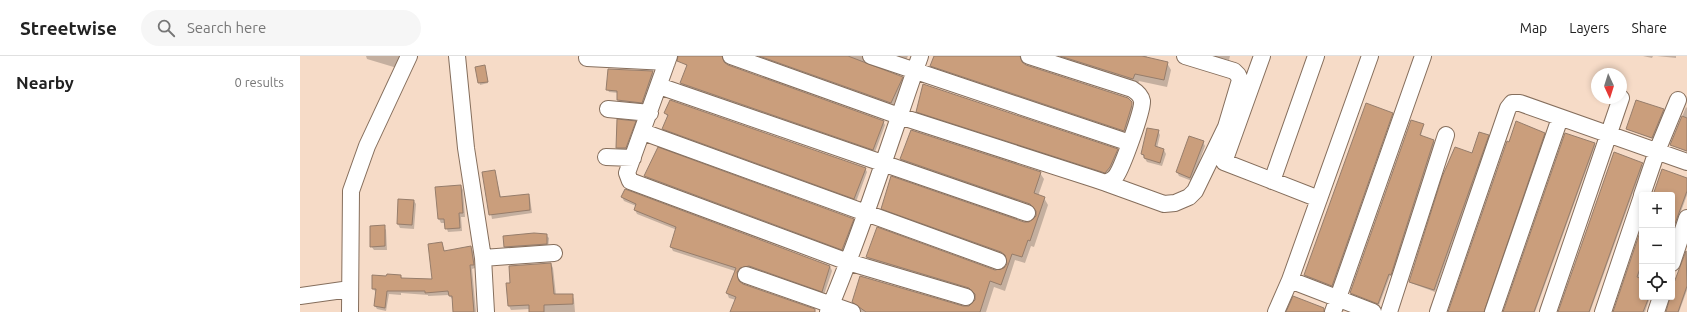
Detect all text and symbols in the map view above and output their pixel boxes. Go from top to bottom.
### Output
search box [141,10,421,46]
text: Streetwise [20,17,117,39]
icon: search [155,17,177,39]
text: Search here [187,19,266,36]
text: Map [1520,20,1547,36]
text: Layers [1569,20,1609,36]
text: Share [1631,20,1667,36]
north arrow [1591,68,1627,104]
text: Nearby [16,73,74,92]
text: 0 results [234,75,284,89]
map controls [1639,192,1675,300]
button: + [1639,192,1675,228]
button: − [1639,228,1675,264]
button: locate [1639,264,1675,300]

